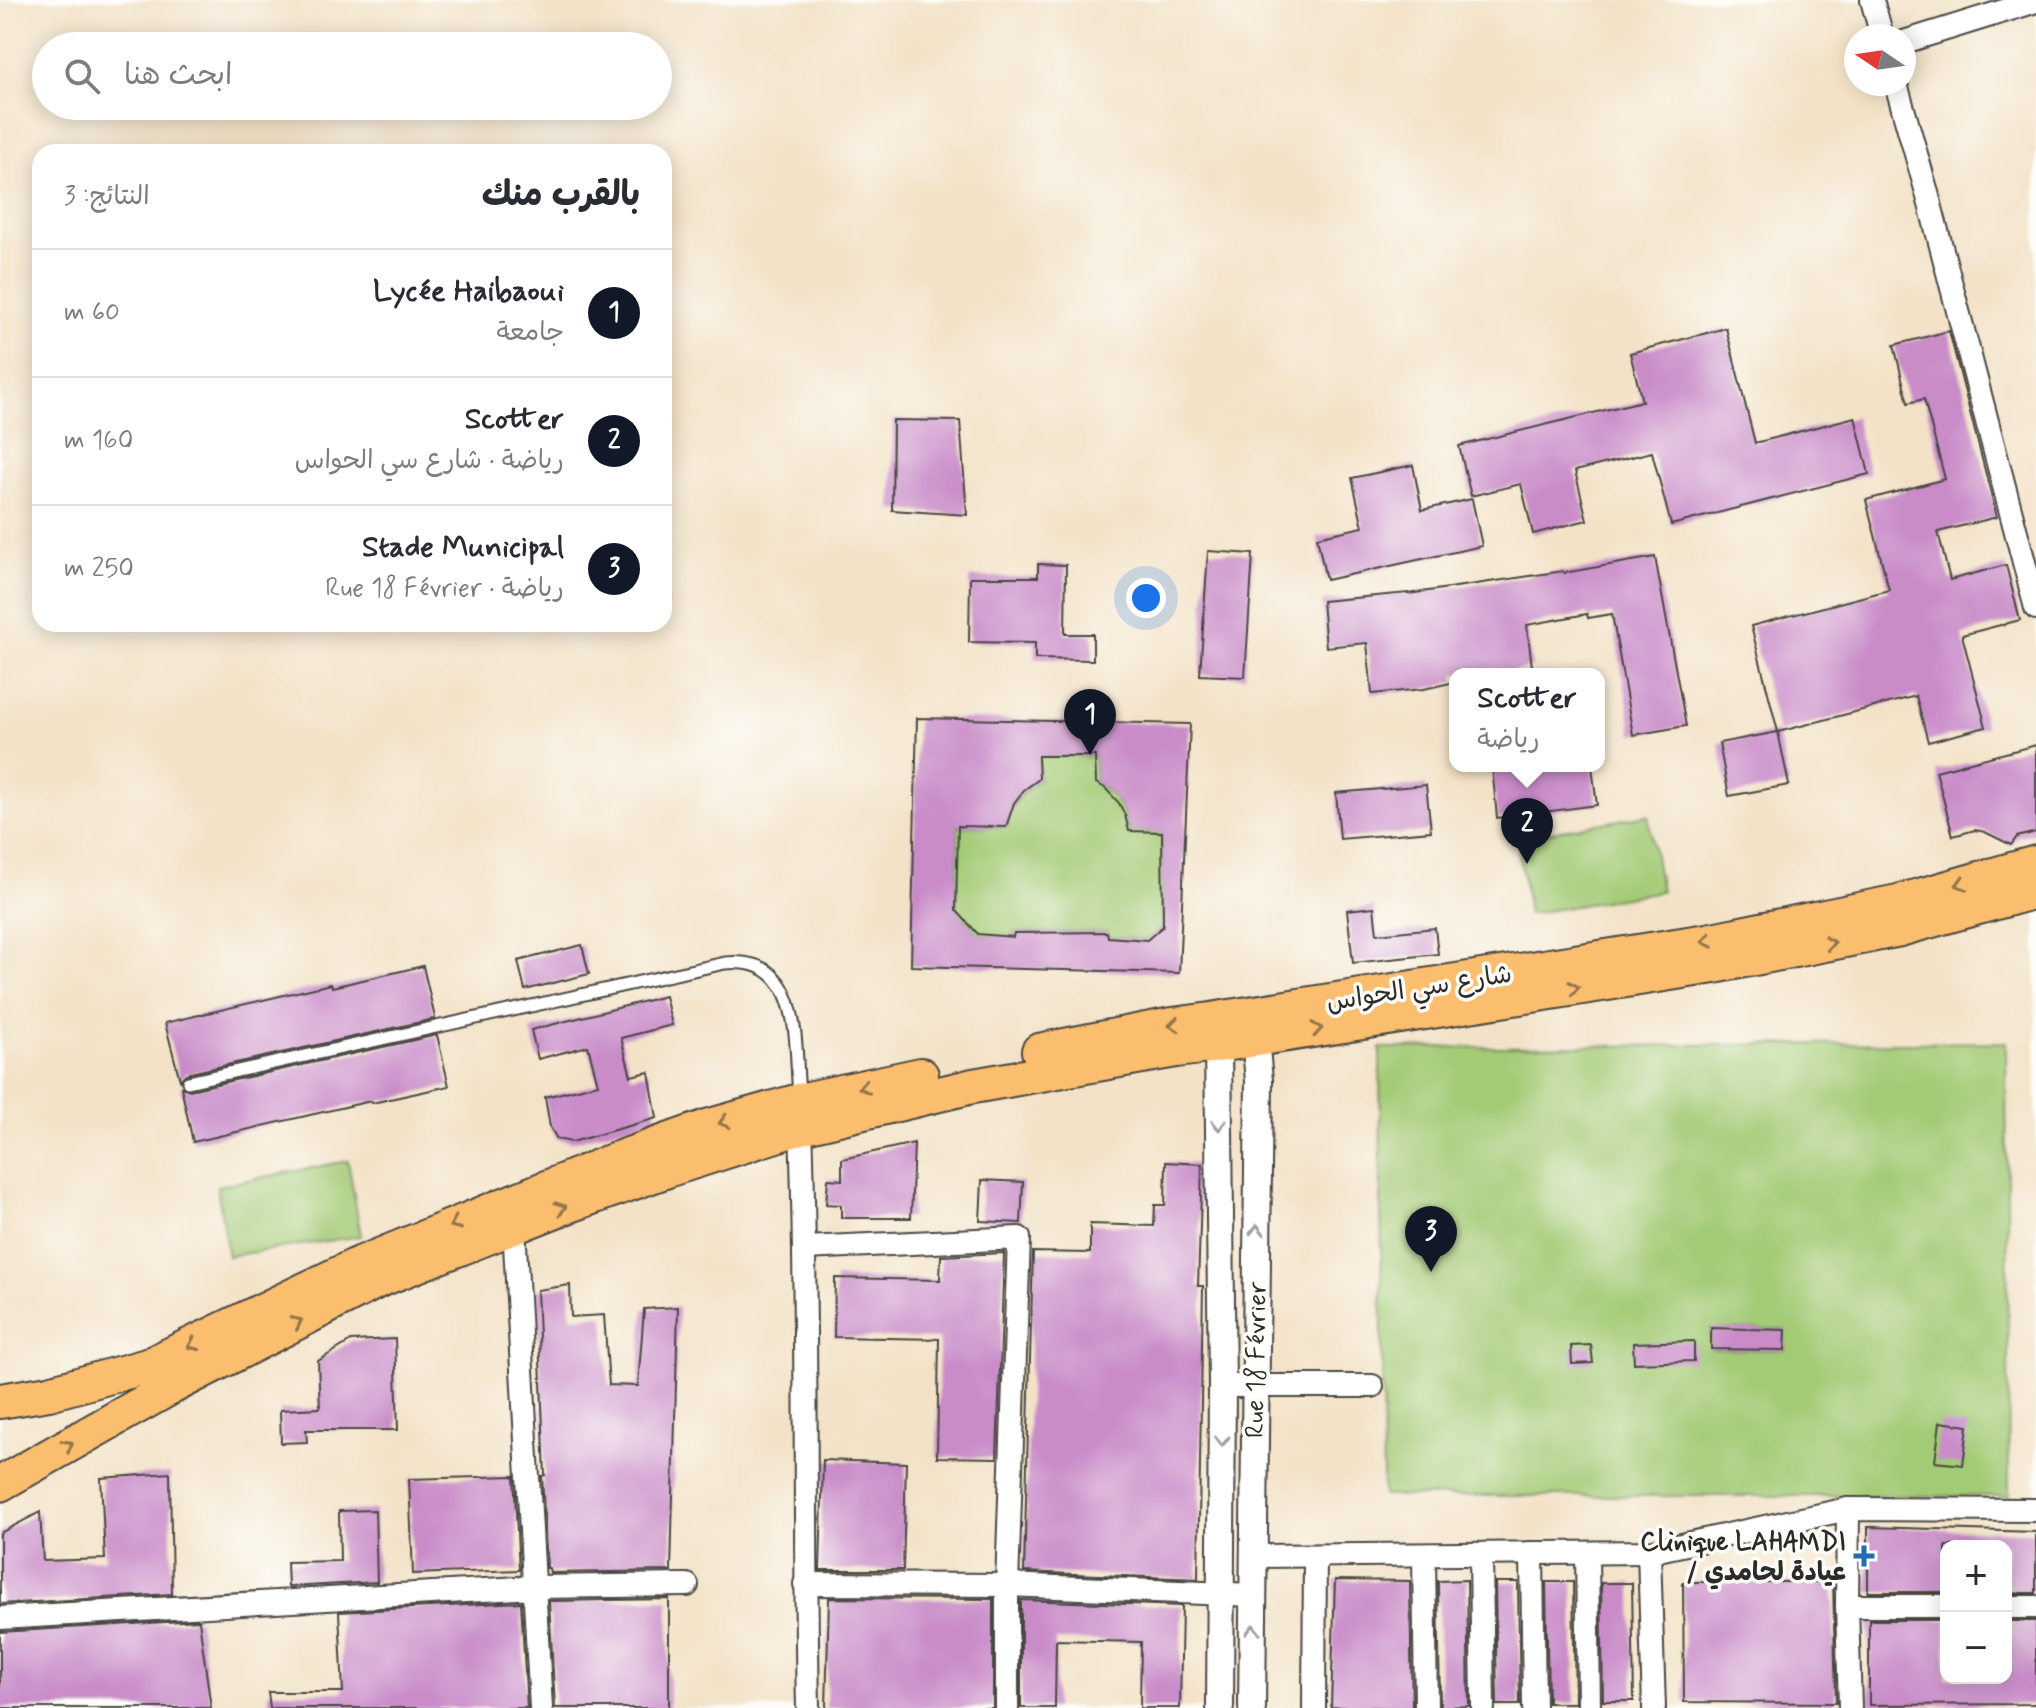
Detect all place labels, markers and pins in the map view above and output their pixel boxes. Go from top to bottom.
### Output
pin: 1 [1064,689,1116,755]
pin: 2 [1501,798,1553,864]
pin: 3 [1405,1206,1457,1272]
place label: Clinique LAHAMDI / عيادة لحامدي [1640,1526,1846,1590]
marker: Clinique LAHAMDI / عيادة لحامدي [1853,1545,1875,1567]

